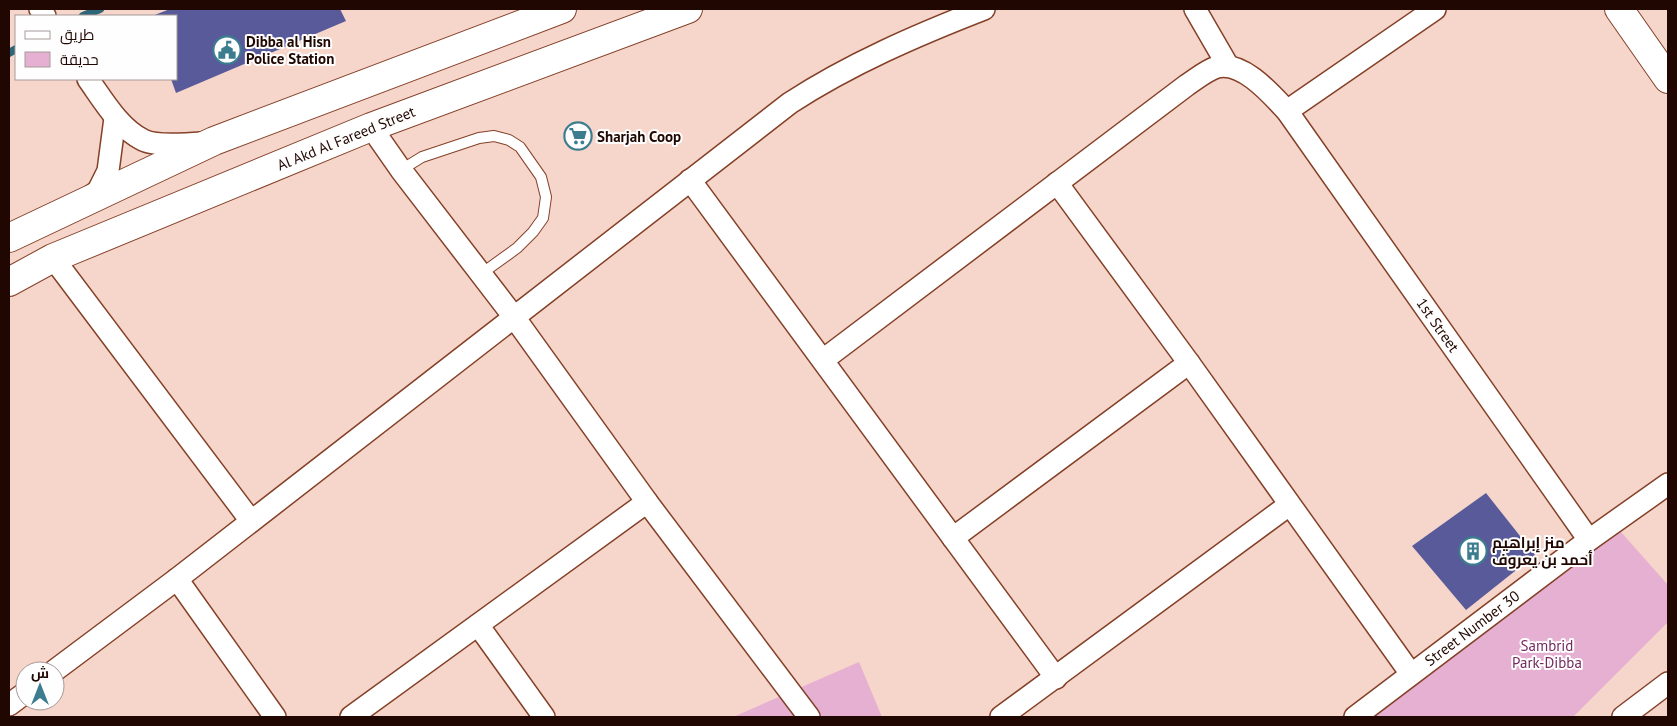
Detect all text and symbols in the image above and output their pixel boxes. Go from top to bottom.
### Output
legend [15,15,178,80]
text: طريق [60,25,94,45]
place label: Dibba al Hisn Police Station [246,32,334,68]
public building icon: Dibba al Hisn Police Station [212,35,242,65]
text: حديقة [60,50,99,69]
street label: Al Akd Al Fareed Street [274,102,418,174]
supermarket icon: Sharjah Coop [563,121,593,151]
place label: Sharjah Coop [597,127,681,146]
street label: 1st Street [1412,294,1464,356]
place label: منز إبراهيم أحمد بن يعروف [1492,533,1593,569]
building icon: منز إبراهيم أحمد بن يعروف [1458,536,1488,566]
street label: Street Number 30 [1421,586,1523,670]
park label: Sambrid Park-Dibba [1512,636,1582,672]
north arrow [15,661,65,711]
text: ش [31,664,49,682]

